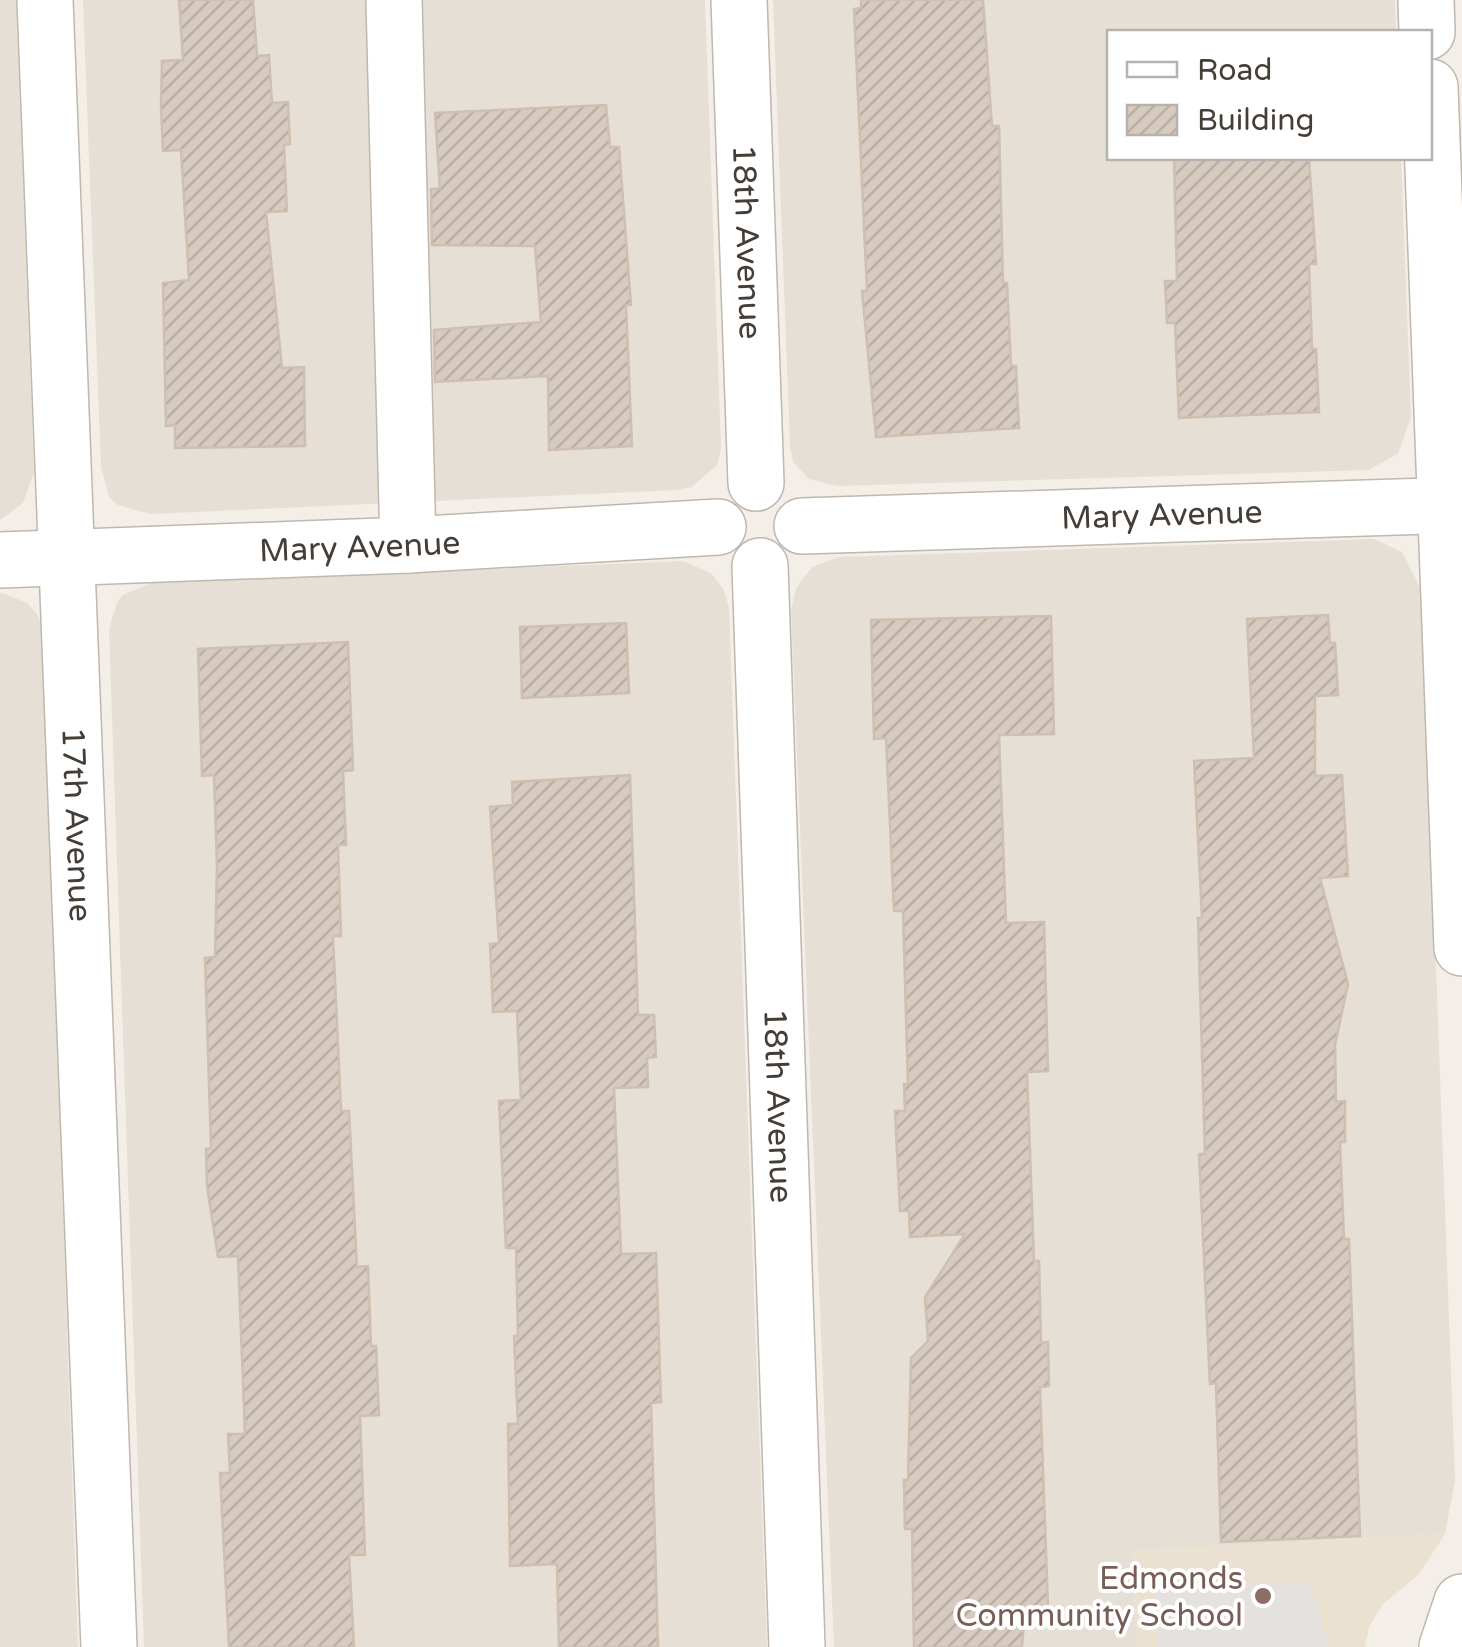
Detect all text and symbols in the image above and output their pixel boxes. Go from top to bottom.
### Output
legend [1107,30,1432,160]
text: Road [1197,52,1272,89]
text: Building [1197,102,1314,139]
street label: 18th Avenue [724,144,769,340]
street label: Mary Avenue [1061,493,1263,538]
street label: Mary Avenue [259,524,461,570]
street label: 17th Avenue [53,726,99,923]
street label: 18th Avenue [755,1008,800,1204]
place label: Edmonds Community School [956,1560,1243,1635]
marker: Edmonds Community School [1252,1585,1274,1607]

